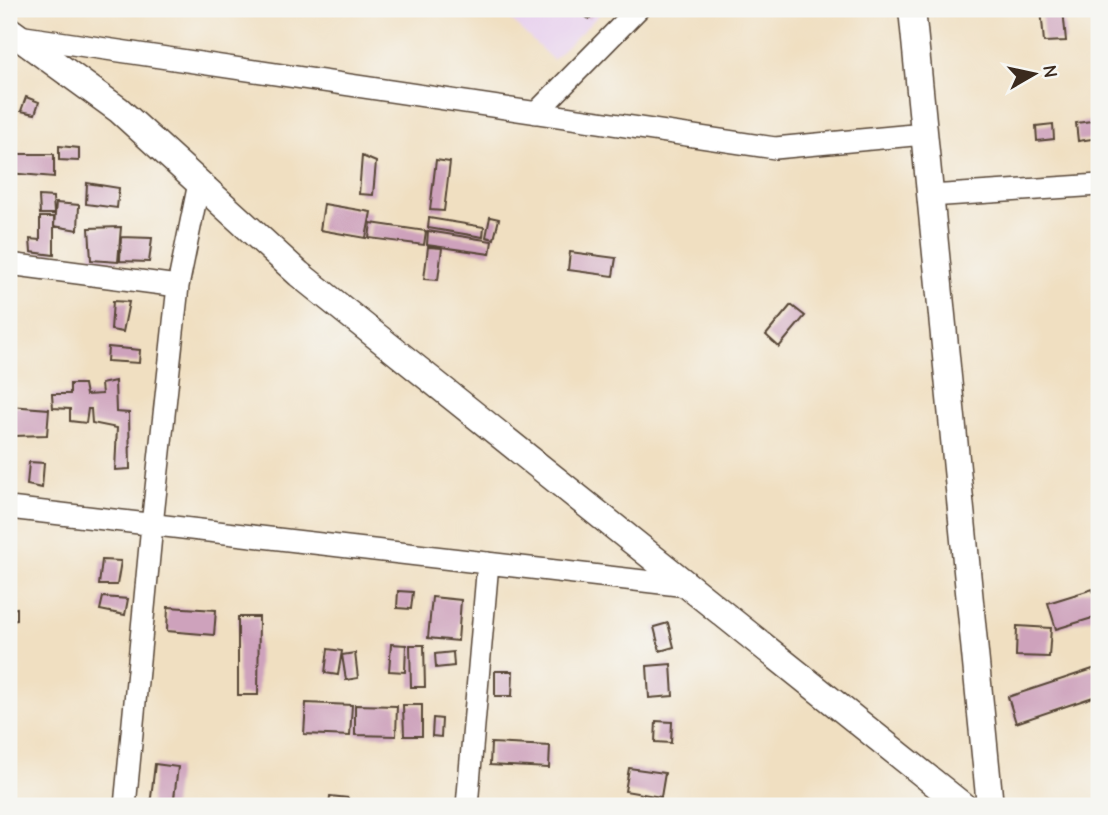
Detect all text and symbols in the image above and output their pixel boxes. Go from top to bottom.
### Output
north arrow [1000,38,1070,108]
text: N [1038,64,1062,79]

